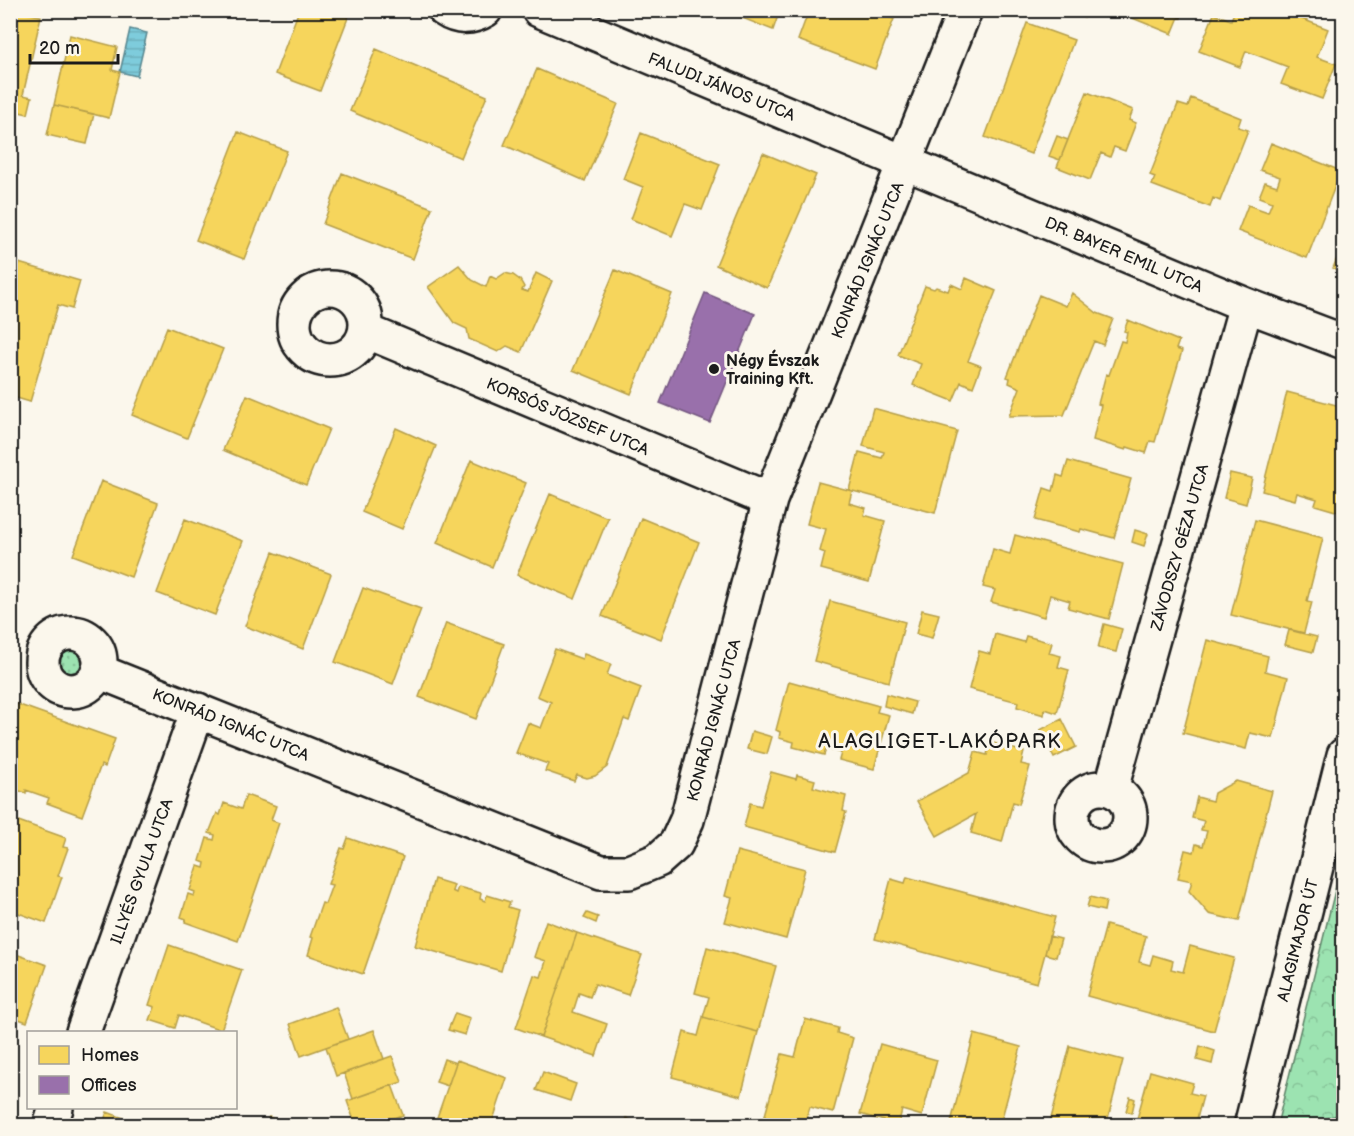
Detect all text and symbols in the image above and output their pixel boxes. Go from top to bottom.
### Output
scale bar [30,27,118,65]
text: 20 m [39,38,80,59]
street label: FALUDI JÁNOS UTCA [645,47,799,126]
street label: KONRÁD IGNÁC UTCA [826,179,909,342]
street label: DR. BAYER EMIL UTCA [1042,214,1205,297]
place label: Négy Évszak Training Kft. [726,349,820,389]
marker: Négy Évszak Training Kft. [707,362,721,376]
street label: KORSÓS JÓZSEF UTCA [483,373,652,460]
street label: ZÁVODSZY GÉZA UTCA [1145,461,1213,634]
street label: KONRÁD IGNÁC UTCA [682,636,745,804]
street label: KONRÁD IGNÁC UTCA [149,683,312,766]
district label: ALAGLIGET-LAKÓPARK [818,729,1062,754]
street label: ILLYÉS GYULA UTCA [105,795,178,947]
street label: ALAGIMAJOR ÚT [1272,876,1323,1004]
legend [27,1031,237,1109]
text: Homes [81,1045,139,1066]
text: Offices [81,1075,137,1096]

